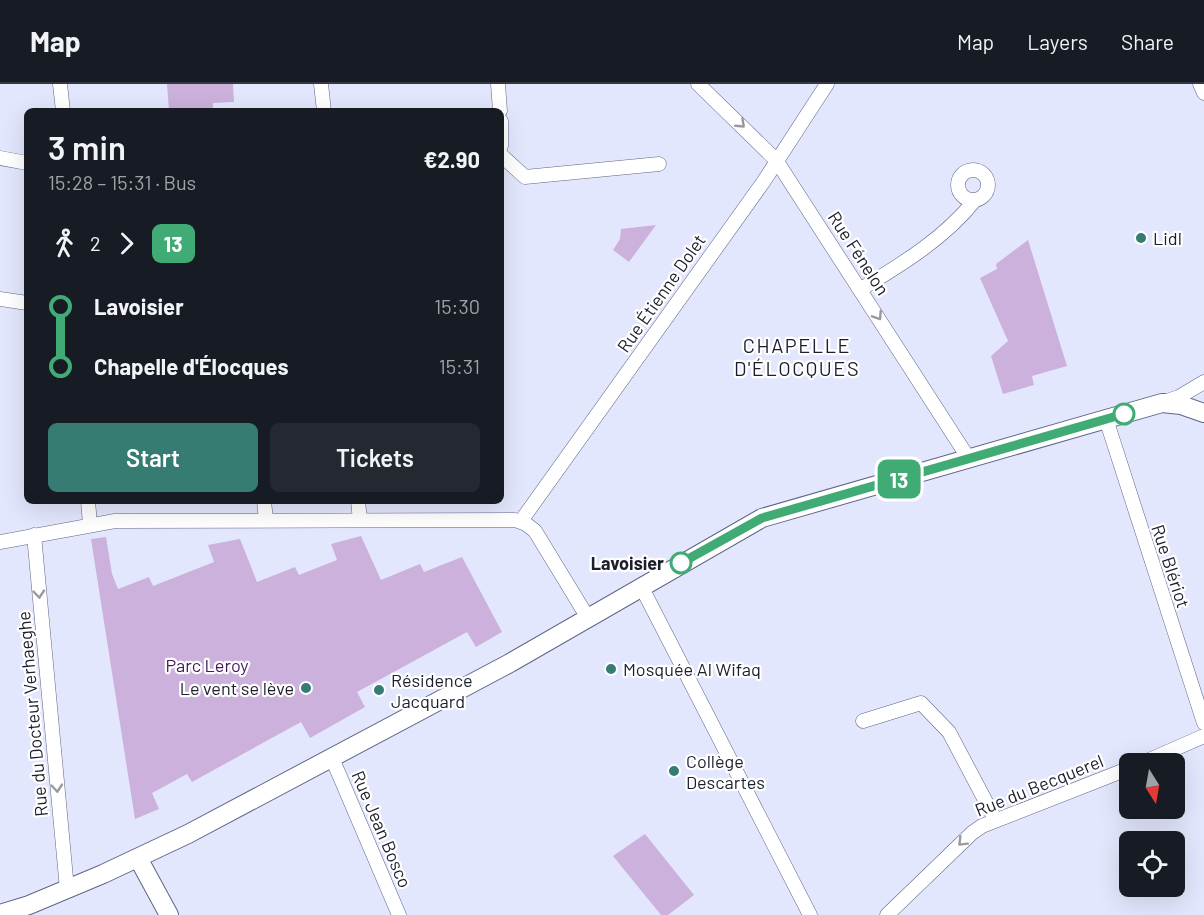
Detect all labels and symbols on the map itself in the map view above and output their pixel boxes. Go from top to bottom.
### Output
one-way arrow [734,117,745,128]
street label: Rue Fénelon [824,207,894,299]
place label: Lidl [1153,227,1182,249]
street label: Rue Étienne Dolet [612,230,710,356]
marker: Lidl [1134,231,1148,245]
one-way arrow [871,309,882,320]
district label: CHAPELLE D'ÉLOCQUES [734,333,860,380]
unlabelled marker [1113,403,1135,425]
line badge: 13 [872,460,926,498]
street label: Rue Blériot [1147,522,1195,610]
place label: Lavoisier [591,552,664,574]
marker: Lavoisier [670,552,692,574]
one-way arrow [33,589,46,598]
street label: Rue du Docteur Verhaeghe [12,610,52,818]
park label: Parc Leroy [165,654,249,676]
place label: Mosquée Al Wifaq [623,658,761,680]
marker: Mosquée Al Wifaq [604,662,618,676]
place label: Résidence Jacquard [391,669,473,712]
place label: Le vent se lève [180,677,294,699]
marker: Le vent se lève [299,681,313,695]
marker: Résidence Jacquard [372,683,386,697]
street label: Rue du Becquerel [972,749,1106,821]
place label: Collège Descartes [686,750,765,793]
north arrow [1119,753,1185,819]
marker: Collège Descartes [667,764,681,778]
street label: Rue Jean Bosco [347,767,417,891]
one-way arrow [50,783,63,792]
one-way arrow [959,835,970,846]

